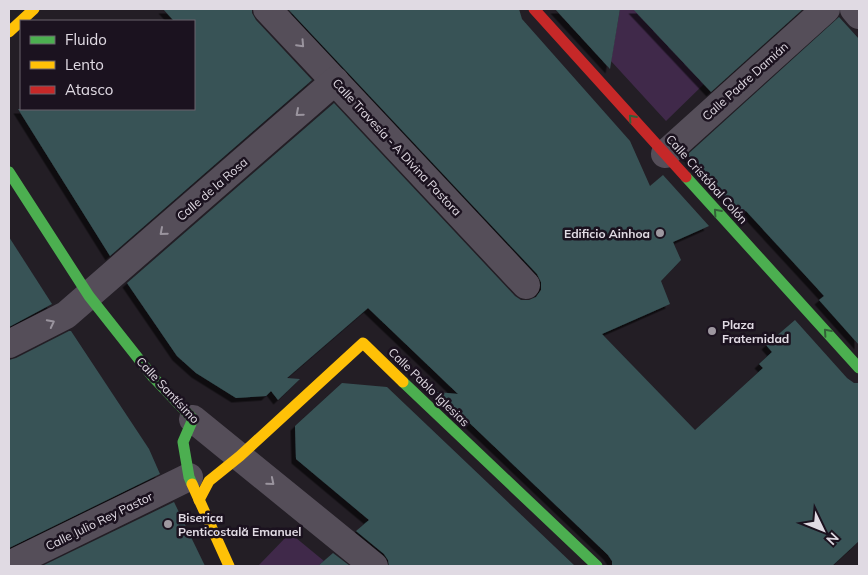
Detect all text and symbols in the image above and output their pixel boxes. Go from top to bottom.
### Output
legend [20,20,195,110]
text: Fluido [65,30,107,49]
one-way arrow [295,39,304,48]
street label: Calle Padre Damián [699,39,791,123]
text: Lento [65,55,104,74]
street label: Calle Travesía - A Divina Pastora [329,75,465,219]
text: Atasco [65,80,113,99]
one-way arrow [295,108,304,117]
one-way arrow [629,114,638,123]
street label: Calle Cristóbal Colón [663,131,751,227]
street label: Calle de la Rosa [174,154,250,224]
one-way arrow [714,208,723,217]
one-way arrow [160,226,169,234]
place label: Edificio Ainhoa [564,226,650,241]
marker: Edificio Ainhoa [654,227,666,239]
place label: Plaza Fraternidad [722,317,789,346]
one-way arrow [46,319,55,329]
marker: Plaza Fraternidad [706,325,718,337]
one-way arrow [823,329,832,338]
street label: Calle Pablo Iglesias [385,344,473,430]
street label: Calle Santísimo [133,354,203,427]
one-way arrow [266,477,275,486]
street label: Calle Julio Rey Pastor [43,488,156,553]
north arrow [798,505,848,555]
place label: Biserica Penticostală Emanuel [178,510,301,539]
marker: Biserica Penticostală Emanuel [162,518,174,530]
text: N [822,529,843,549]

